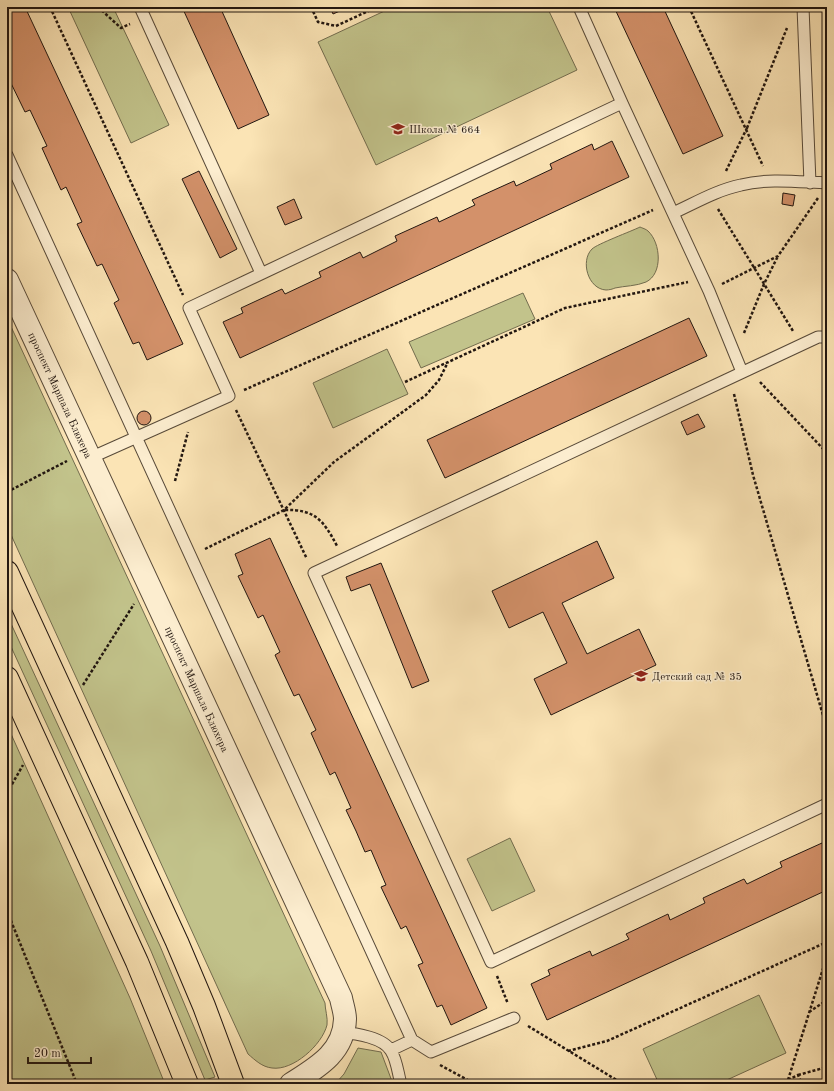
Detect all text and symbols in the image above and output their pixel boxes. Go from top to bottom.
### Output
school or university icon: Школа № 664 [390,121,406,137]
place label: Школа № 664 [409,125,480,136]
street label: проспект Маршала Блюхера [25,331,93,461]
street label: проспект Маршала Блюхера [162,625,230,755]
school or university icon: Детский сад № 35 [633,668,649,684]
place label: Детский сад № 35 [652,672,742,683]
scale bar [28,1039,91,1065]
text: 20 m [34,1048,61,1060]

